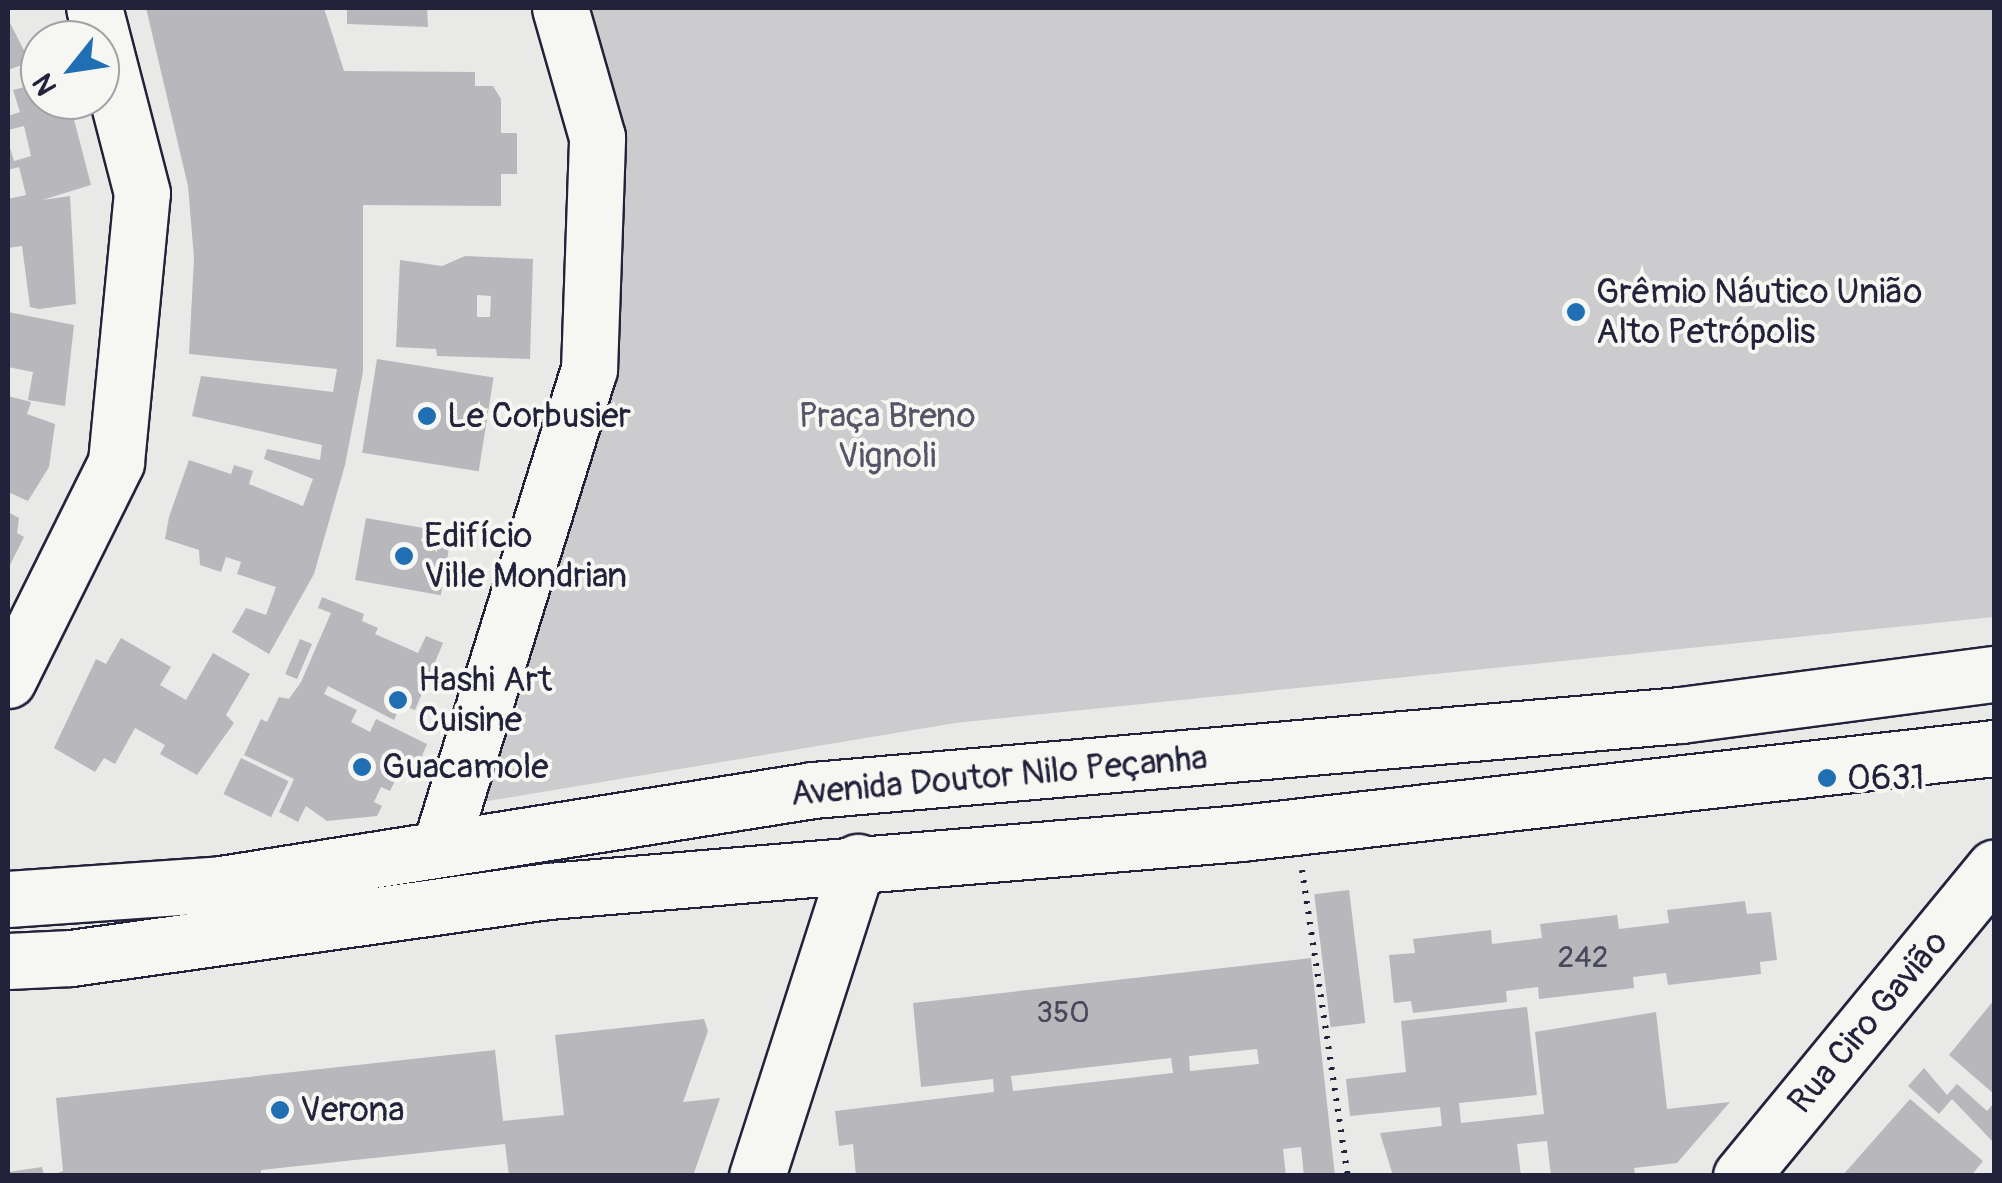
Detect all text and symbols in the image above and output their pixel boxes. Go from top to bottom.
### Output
north arrow [20,20,120,120]
text: N [25,67,65,101]
place label: Grêmio Náutico União Alto Petrópolis [1596,271,1922,353]
marker: Grêmio Náutico União Alto Petrópolis [1565,301,1587,323]
place label: Le Corbusier [447,395,631,437]
park label: Praça Breno Vignoli [799,395,975,477]
marker: Le Corbusier [416,405,438,427]
place label: Edifício Ville Mondrian [424,515,627,597]
marker: Edifício Ville Mondrian [393,545,415,567]
place label: Hashi Art Cuisine [418,659,552,741]
marker: Hashi Art Cuisine [387,689,409,711]
street label: Avenida Doutor Nilo Peçanha [789,737,1209,815]
place label: Guacamole [382,746,549,788]
marker: Guacamole [351,756,373,778]
place label: 0631 [1847,757,1924,799]
marker: 0631 [1816,767,1838,789]
street label: Rua Ciro Gavião [1779,922,1957,1122]
house number: 242 [1558,940,1608,976]
house number: 350 [1036,995,1090,1031]
place label: Verona [300,1089,405,1131]
marker: Verona [269,1099,291,1121]

